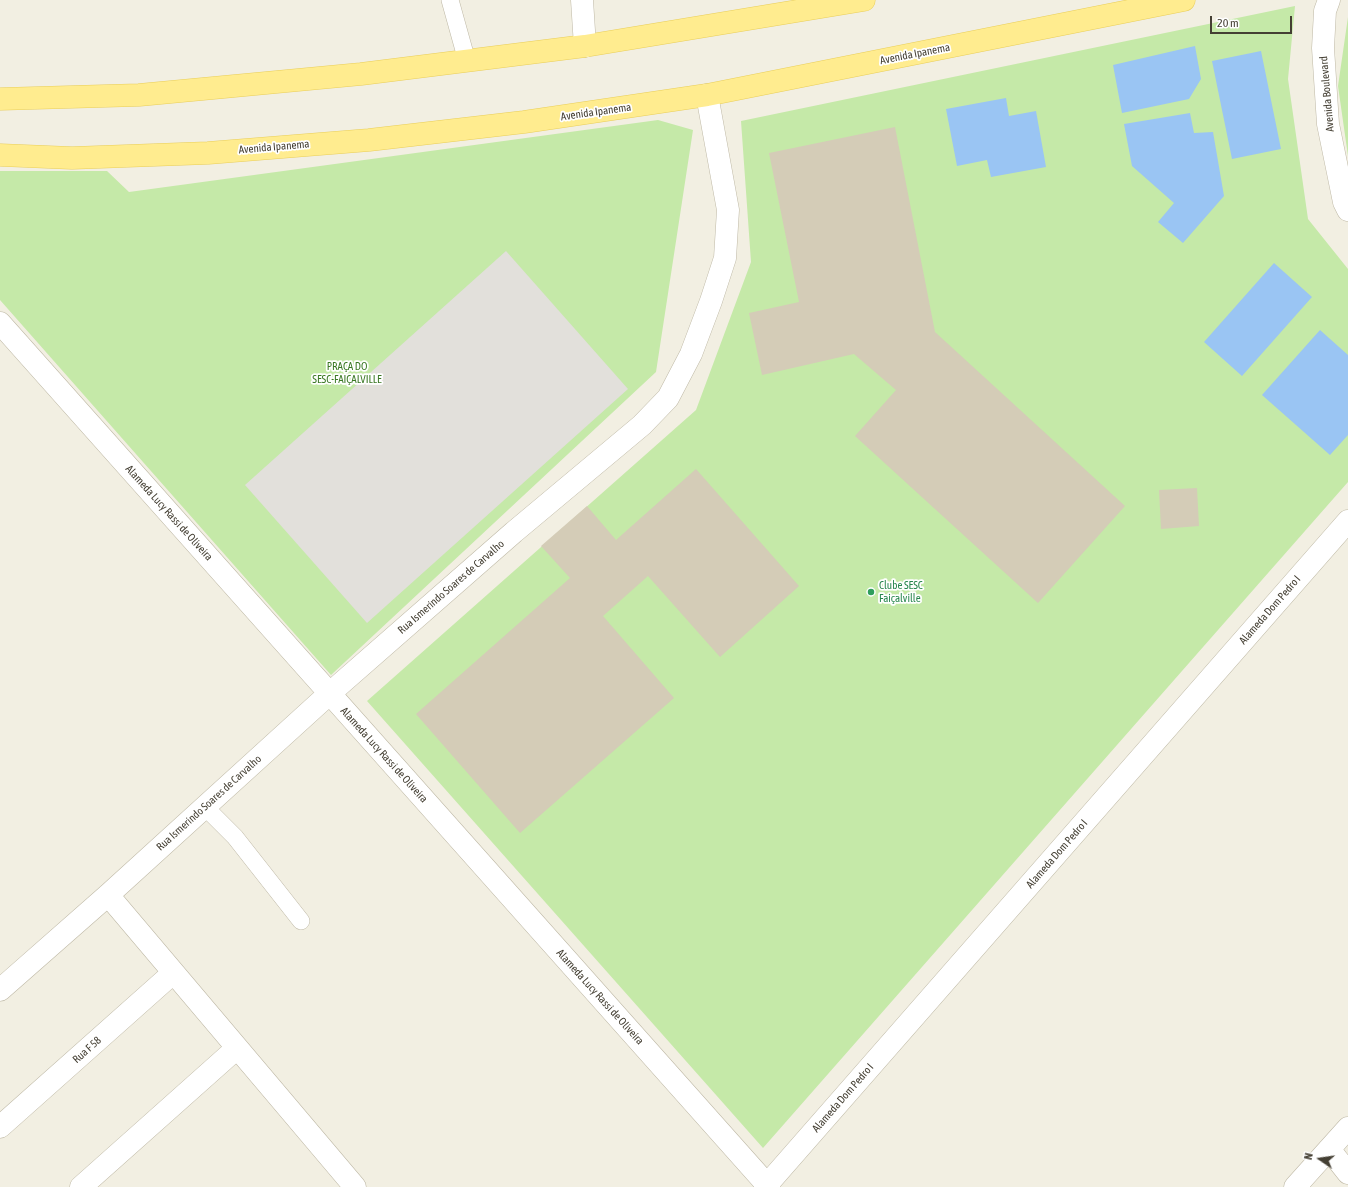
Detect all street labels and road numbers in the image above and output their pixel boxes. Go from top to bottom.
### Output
street label: Avenida Ipanema [879,41,951,67]
street label: Avenida Boulevard [1317,56,1337,132]
street label: Avenida Ipanema [560,101,632,123]
street label: Avenida Ipanema [238,137,310,157]
street label: Alameda Lucy Rassi de Oliveira [123,463,215,563]
street label: Rua Ismerindo Soares de Carvalho [395,537,507,637]
street label: Alameda Dom Pedro I [1236,573,1304,647]
street label: Alameda Lucy Rassi de Oliveira [338,705,430,805]
street label: Rua Ismerindo Soares de Carvalho [154,752,264,854]
street label: Alameda Dom Pedro I [1023,817,1091,891]
street label: Alameda Lucy Rassi de Oliveira [554,947,646,1047]
street label: Rua F 58 [70,1034,104,1066]
street label: Alameda Dom Pedro I [809,1061,877,1135]

